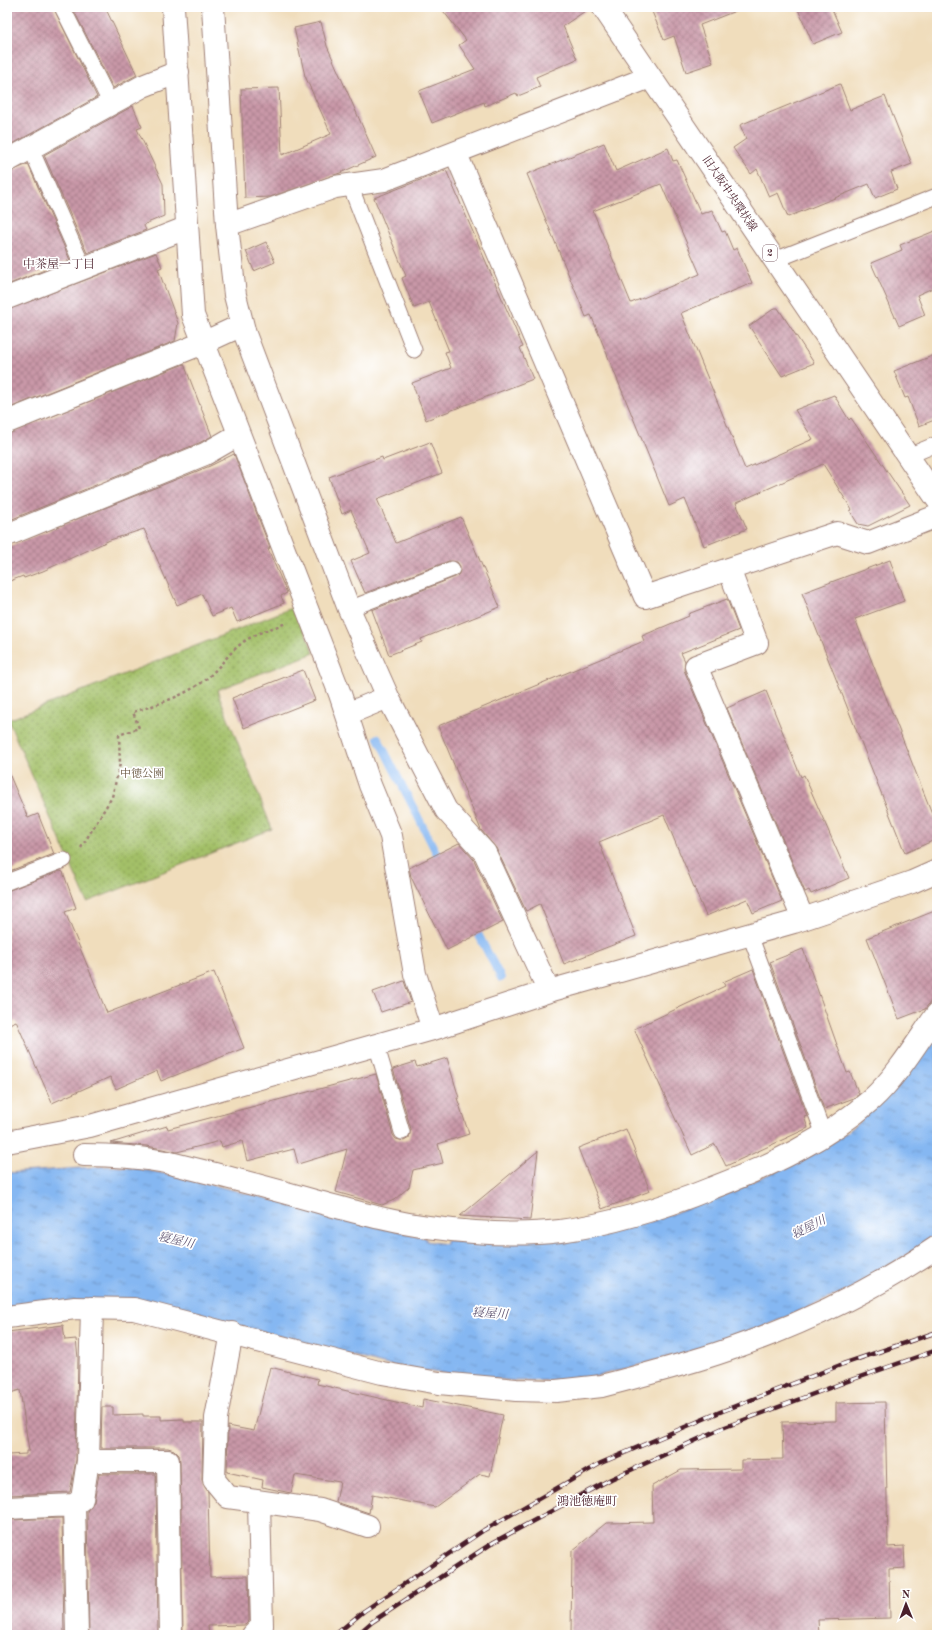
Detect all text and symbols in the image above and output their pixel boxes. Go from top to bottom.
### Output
street label: 旧大阪中央環状線 [700,153,760,234]
road number: 2 [763,245,777,261]
district label: 中茶屋一丁目 [23,257,95,271]
park label: 中徳公園 [120,767,164,780]
water label: 寝屋川 [789,1212,830,1242]
water label: 寝屋川 [157,1229,197,1251]
water label: 寝屋川 [472,1305,511,1321]
district label: 鴻池徳庵町 [557,1494,617,1508]
north arrow [886,1584,926,1624]
text: N [902,1590,911,1601]

